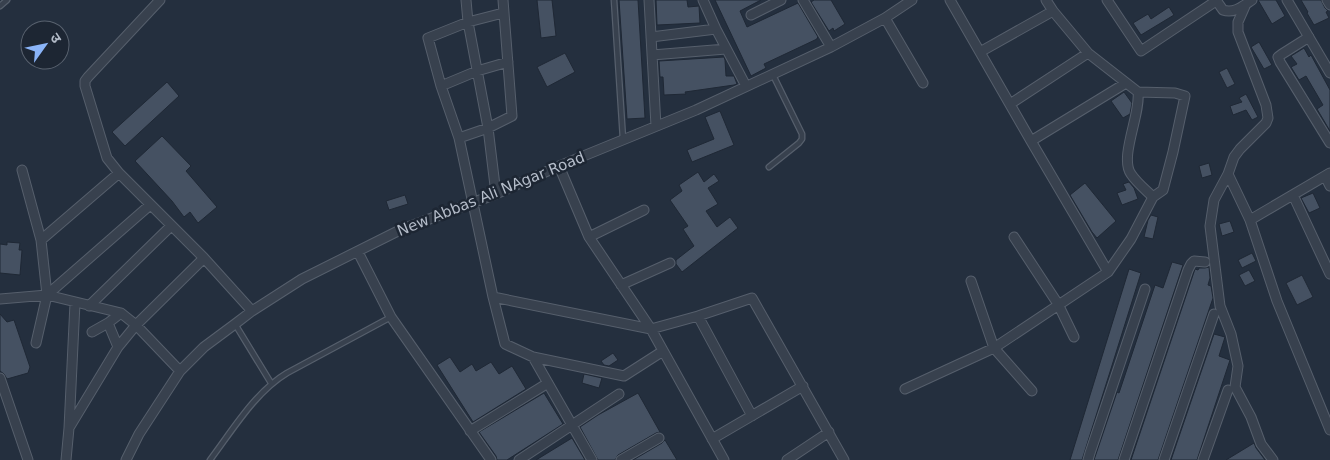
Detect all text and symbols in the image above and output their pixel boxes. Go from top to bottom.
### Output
north arrow [20,20,70,70]
text: उ [47,30,65,46]
street label: New Abbas Ali NAgar Road [395,148,587,240]

